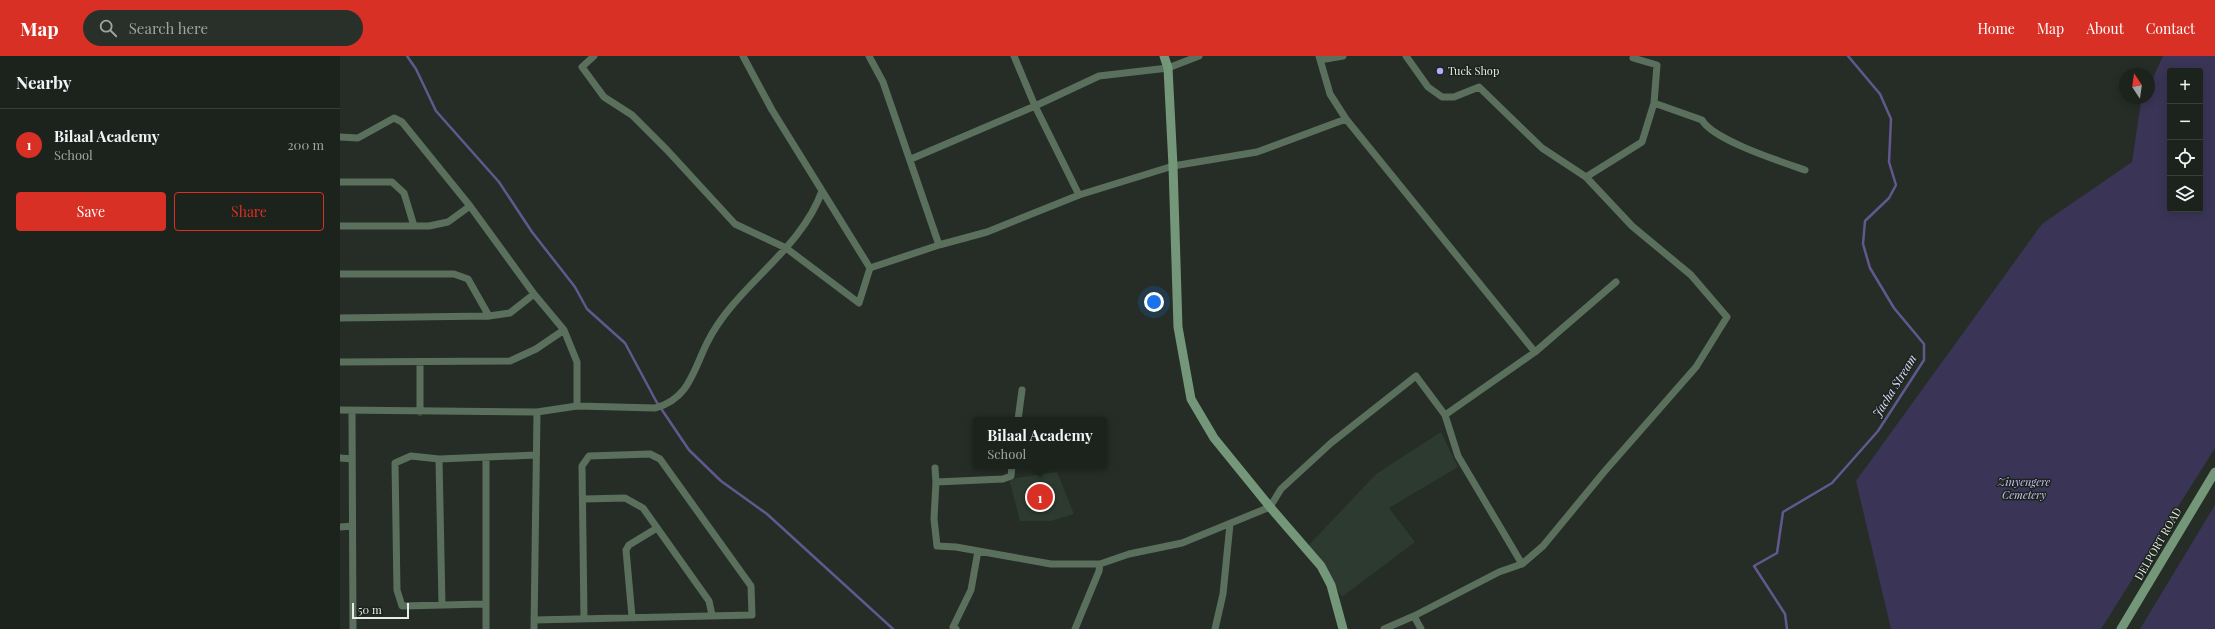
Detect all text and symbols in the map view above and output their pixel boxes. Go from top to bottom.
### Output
search box [83,10,363,46]
text: Map [20,15,59,41]
icon: search [97,17,119,39]
text: Search here [129,18,208,38]
text: Home [1977,19,2015,38]
text: Map [2037,19,2064,38]
text: About [2086,19,2124,38]
text: Contact [2146,19,2195,38]
place label: Tuck Shop [1448,63,1499,78]
marker: Tuck Shop [1435,66,1445,76]
north arrow [2119,68,2155,104]
map controls [2167,68,2203,212]
button: + [2167,68,2203,104]
text: Nearby [16,71,71,93]
button: − [2167,104,2203,140]
text: Bilaal Academy [54,126,159,146]
text: 1 [27,136,31,153]
text: 200 m [287,136,324,153]
button: locate [2167,140,2203,176]
text: School [54,146,93,163]
button: layers [2167,176,2203,212]
button: Save [16,192,166,231]
button: Share [174,192,324,231]
your location [1144,292,1164,312]
water label: Jacha Stream [1869,351,1920,420]
popup [973,417,1107,469]
text: Bilaal Academy [987,425,1093,445]
text: School [987,445,1026,462]
park label: Zinyengere Cemetery [1997,474,2050,502]
pin: 1 [1027,482,1053,512]
street label: DELPORT ROAD [2131,505,2184,583]
scale bar [352,601,409,620]
text: 50 m [358,602,382,617]

